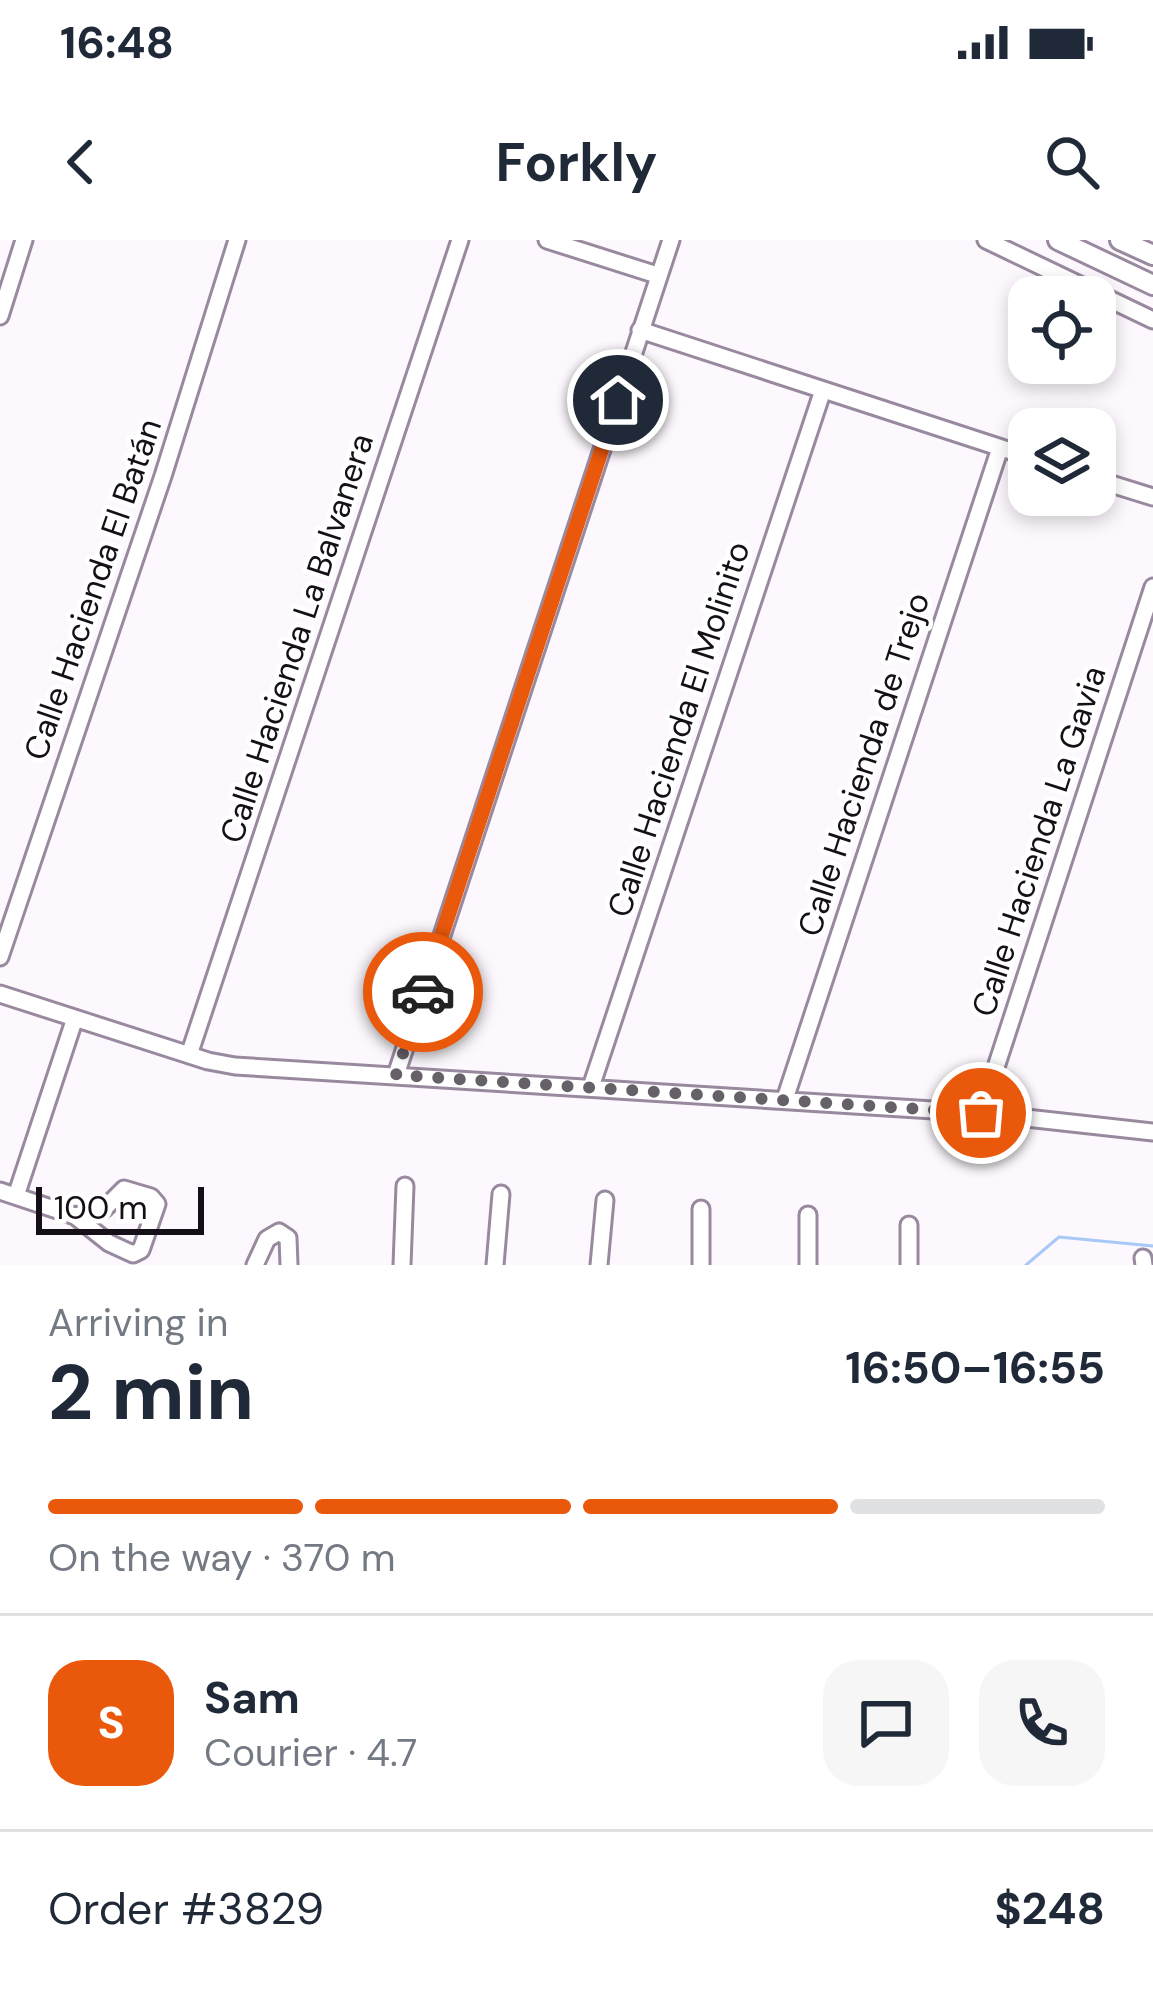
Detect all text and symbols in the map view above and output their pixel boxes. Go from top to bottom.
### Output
text: 16:48 [60,13,174,72]
text: Forkly [496,127,657,198]
icon: back [48,129,114,195]
icon: search [1039,129,1105,195]
map controls [1008,276,1116,516]
button: locate [1008,276,1116,384]
pin [567,349,669,451]
icon: home [585,367,651,433]
button: layers [1008,408,1116,516]
street label: Calle Hacienda El Batán [14,413,171,765]
street label: Calle Hacienda La Balvanera [210,428,383,848]
street label: Calle Hacienda El Molinito [597,536,760,922]
street label: Calle Hacienda de Trejo [788,587,939,941]
street label: Calle Hacienda La Gavia [961,661,1115,1022]
courier [363,932,483,1052]
icon: car [390,959,456,1025]
pin [930,1062,1032,1164]
icon: bag [948,1080,1014,1146]
scale bar [36,1181,204,1234]
text: 100 m [54,1186,148,1229]
text: Arriving in [48,1297,228,1348]
text: 16:50–16:55 [845,1338,1105,1397]
text: 2 min [48,1342,254,1443]
text: On the way · 370 m [48,1532,396,1583]
button: chat [823,1660,949,1786]
button: phone [979,1660,1105,1786]
text: Sam [204,1668,300,1727]
text: S [97,1693,125,1752]
text: Courier · 4.7 [204,1727,417,1778]
text: Order #3829 [48,1879,324,1938]
text: $248 [994,1879,1105,1938]

